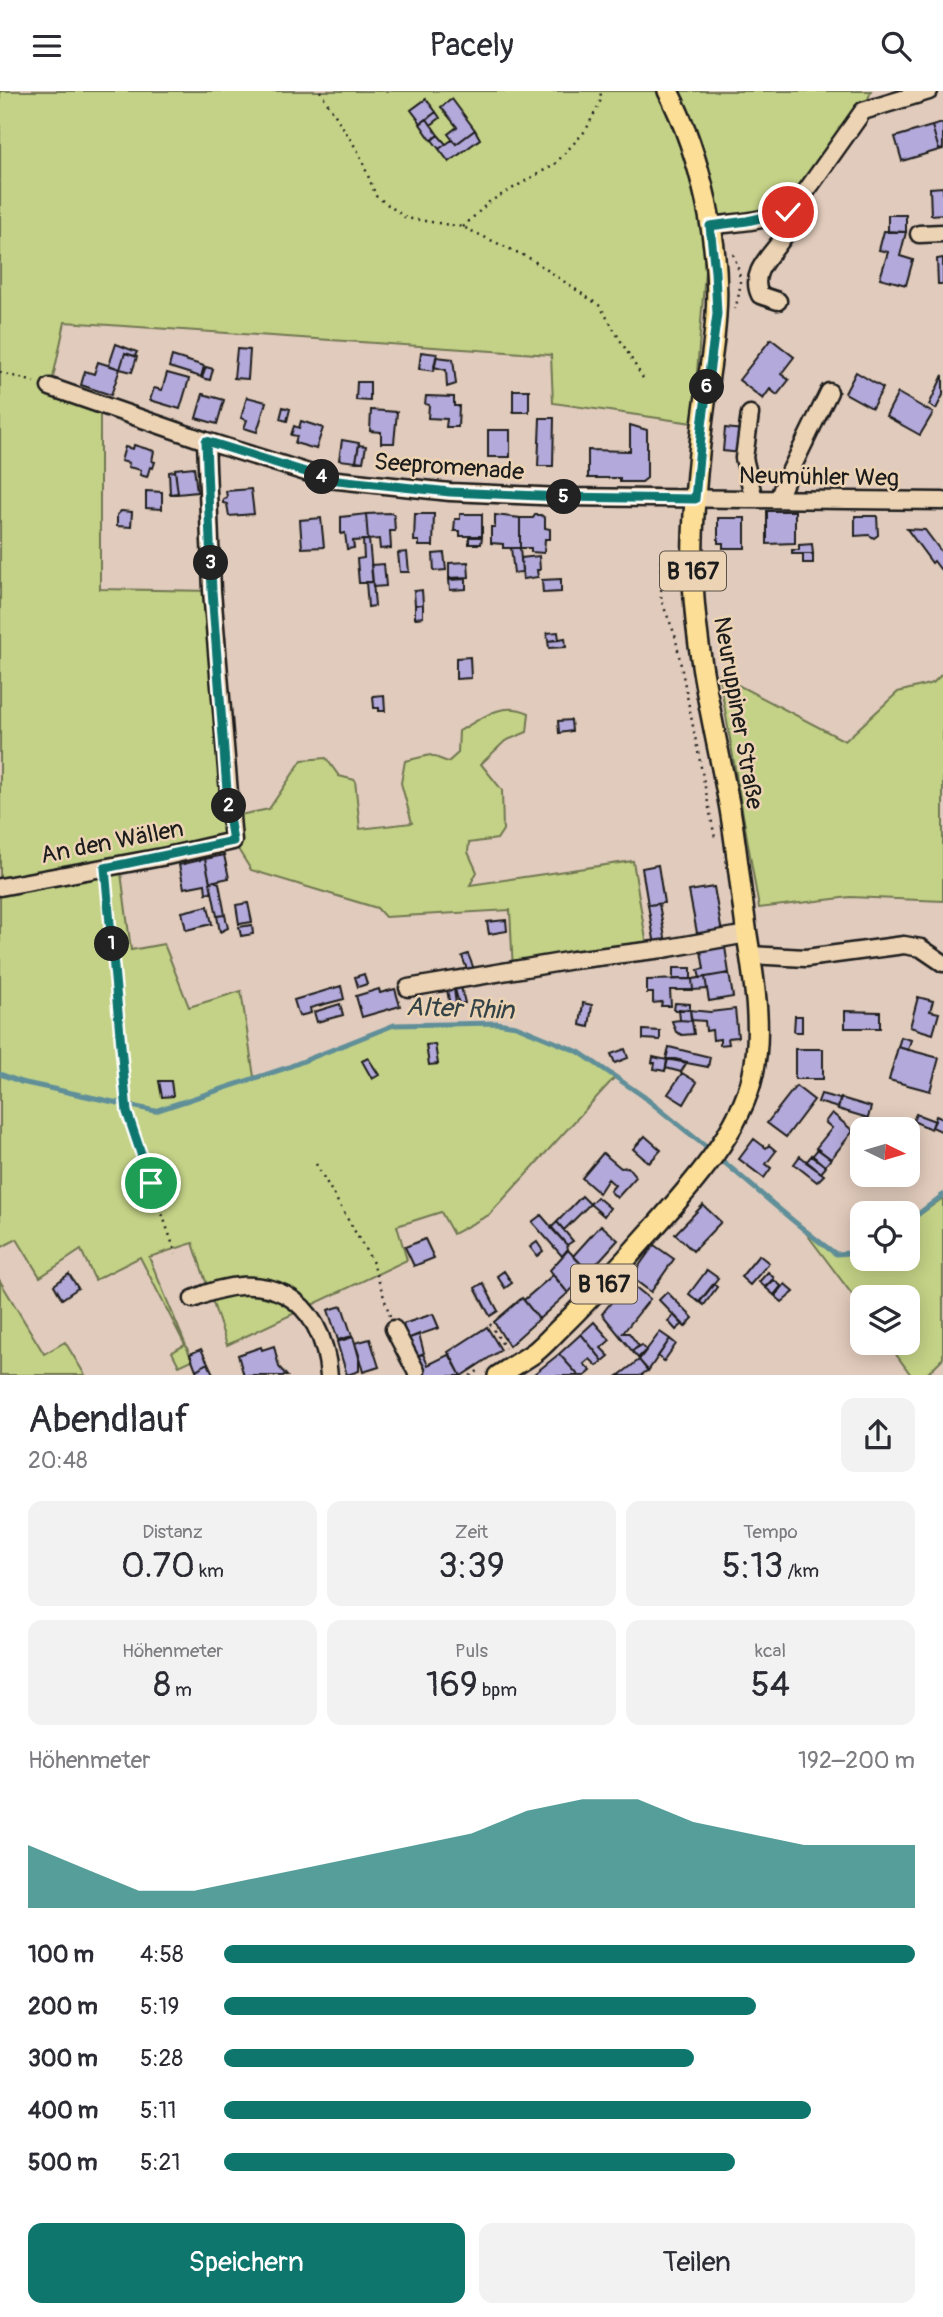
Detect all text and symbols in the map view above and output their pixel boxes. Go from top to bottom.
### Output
text: Pacely [429,26,514,66]
icon: menu [28,27,66,65]
icon: search [877,27,915,65]
pin [758,182,818,242]
icon: check [769,193,807,231]
pin: 6 [690,369,724,405]
text: 6 [701,374,712,398]
street label: Seepromenade [373,447,525,487]
pin: 4 [304,459,340,495]
street label: Neumühler Weg [739,461,899,493]
text: 4 [316,464,327,488]
pin: 5 [546,479,582,515]
text: 5 [558,484,569,508]
pin: 3 [194,545,228,581]
text: 3 [205,550,216,574]
road number: B 167 [660,551,726,591]
street label: Neuruppiner Straße [707,614,769,812]
pin: 2 [212,789,246,823]
text: 2 [223,793,234,817]
street label: An den Wällen [38,814,186,870]
pin: 1 [94,927,130,961]
text: 1 [108,931,115,955]
water label: Alter Rhin [406,991,516,1027]
north arrow [850,1117,920,1187]
map controls [850,1117,920,1355]
pin [121,1153,181,1213]
icon: arrive [132,1164,170,1202]
button: locate [850,1201,920,1271]
road number: B 167 [571,1265,637,1303]
button: layers [850,1285,920,1355]
text: Abendlauf [28,1396,190,1444]
button: share [841,1398,915,1472]
text: 20:48 [28,1446,88,1475]
text: Distanz [142,1520,203,1544]
text: Zeit [455,1520,488,1544]
text: Tempo [743,1520,798,1544]
text: 0.70 [121,1544,195,1588]
text: 3:39 [438,1544,505,1588]
text: 5:13 [722,1544,783,1588]
text: km [195,1559,224,1583]
text: /km [783,1559,819,1583]
text: Höhenmeter [122,1639,223,1663]
text: Puls [455,1639,488,1663]
text: kcal [755,1639,786,1663]
text: 8 [153,1663,171,1707]
text: 169 [426,1663,478,1707]
text: 54 [751,1663,790,1707]
text: m [171,1678,192,1702]
text: bpm [478,1678,517,1702]
text: Höhenmeter [28,1746,150,1775]
text: 192–200 m [798,1746,915,1775]
text: 100 m [28,1940,94,1969]
text: 4:58 [140,1940,184,1969]
text: 200 m [28,1992,98,2021]
text: 5:19 [140,1992,179,2021]
text: 300 m [28,2044,98,2073]
text: 5:28 [140,2044,183,2073]
text: 400 m [28,2096,98,2125]
text: 5:11 [140,2096,177,2125]
text: 500 m [28,2148,97,2177]
text: 5:21 [140,2148,180,2177]
button: Speichern [28,2223,465,2303]
button: Teilen [479,2223,915,2303]

